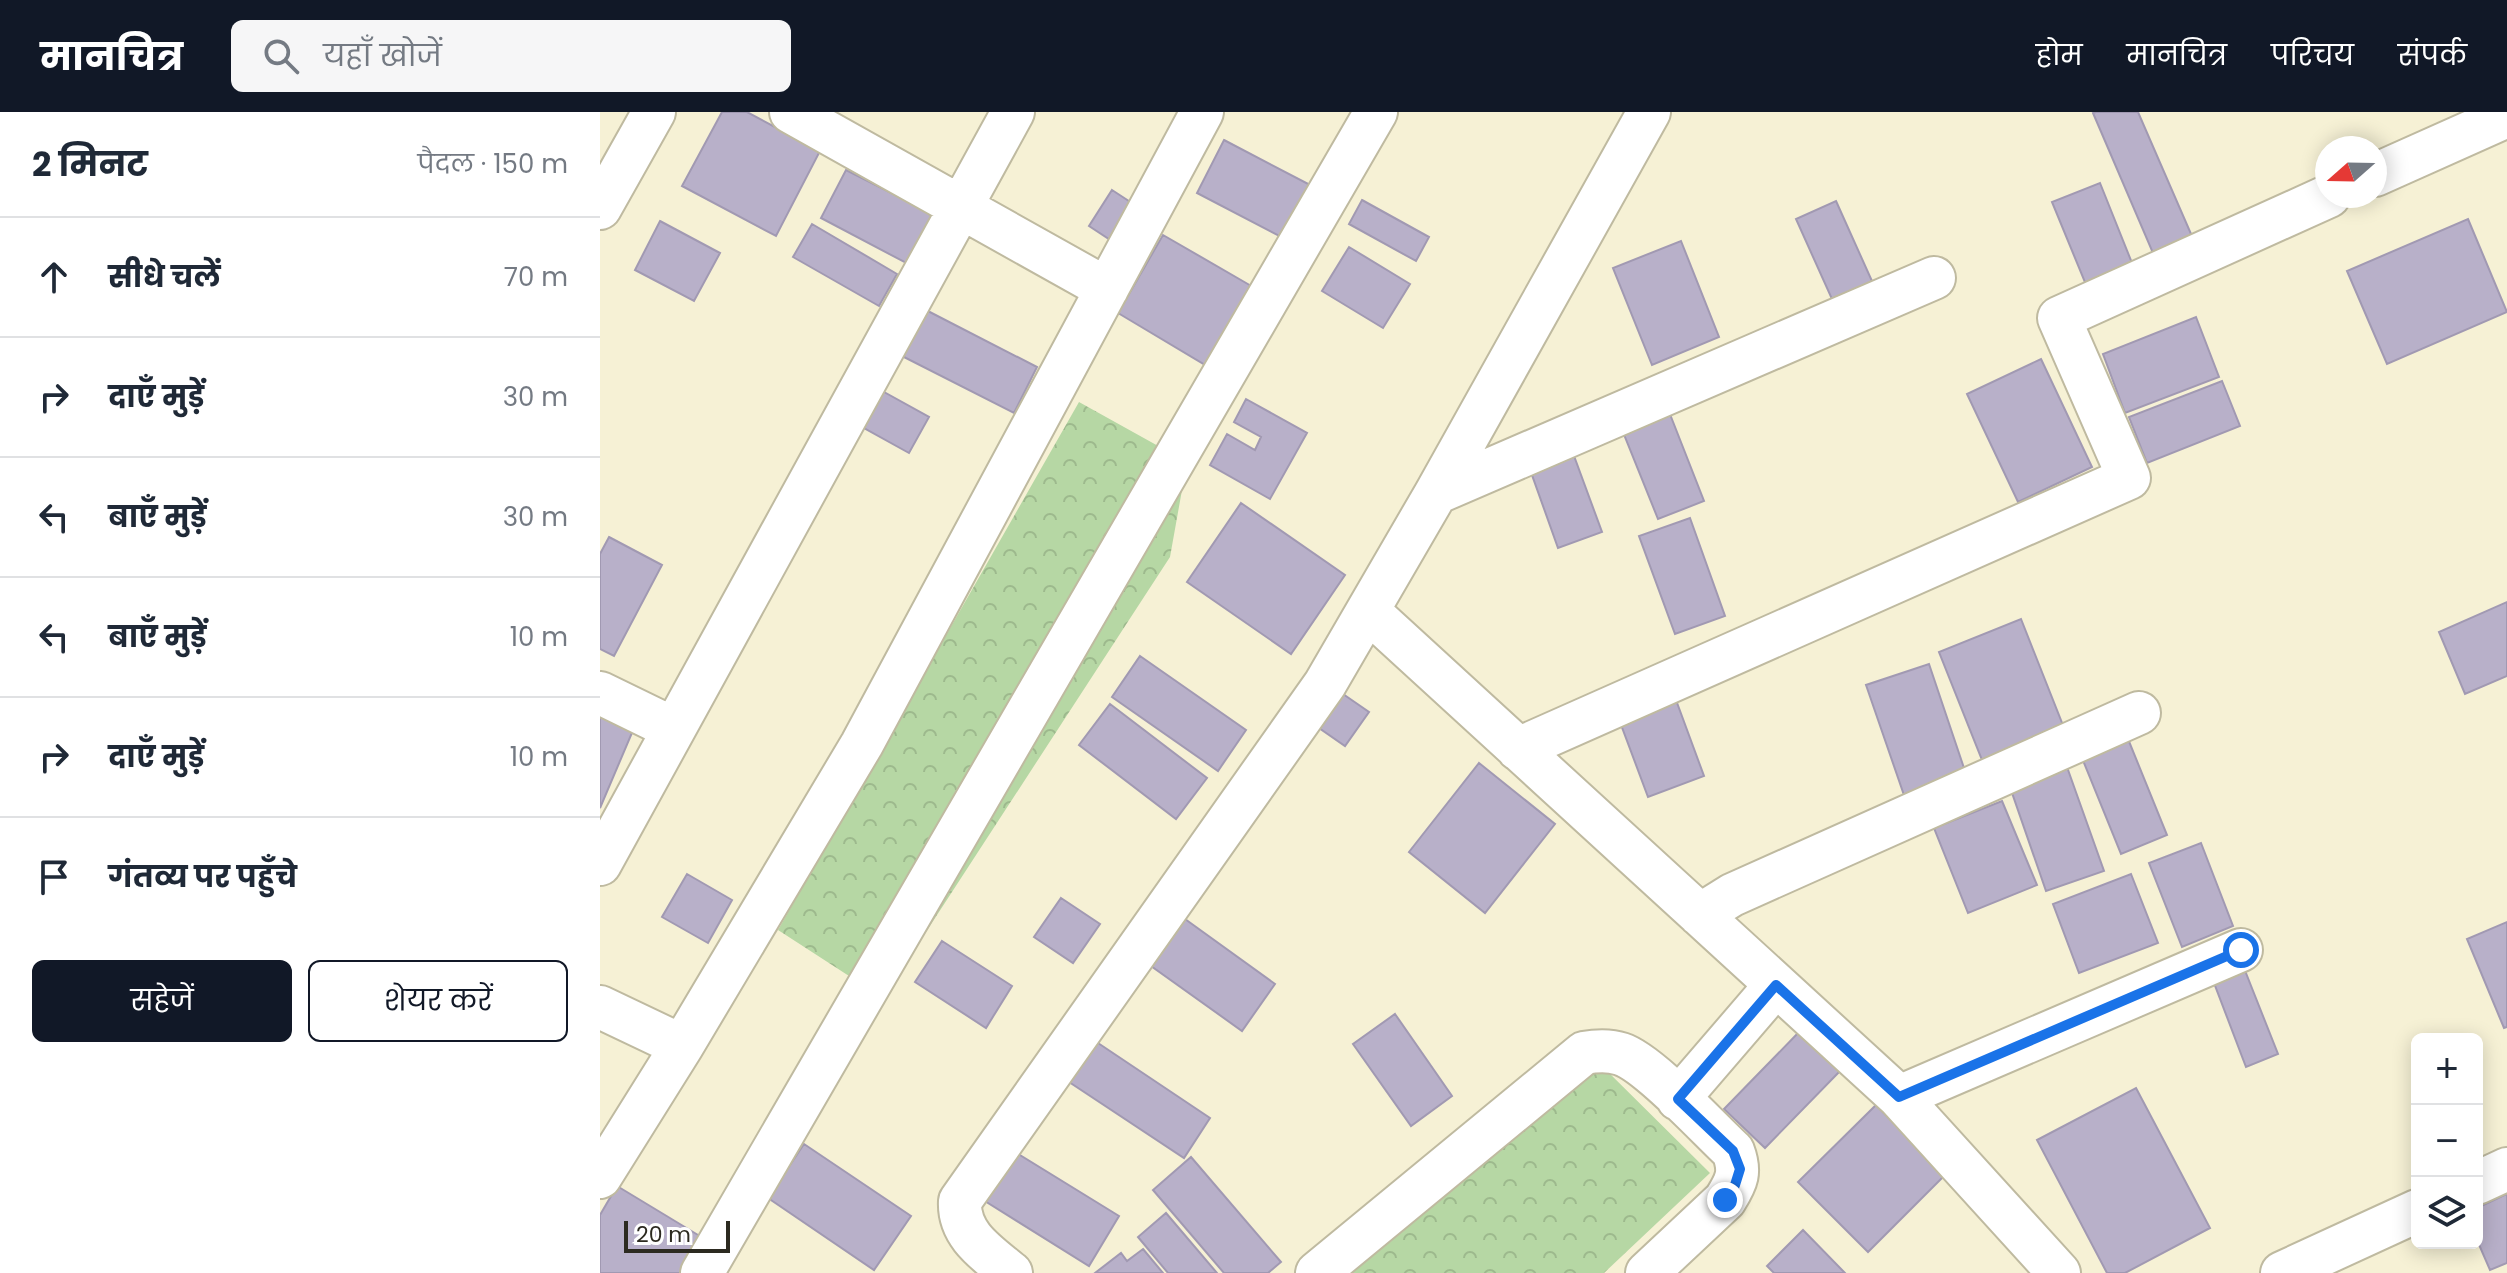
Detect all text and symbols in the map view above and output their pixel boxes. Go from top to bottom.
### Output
search box [231,20,791,92]
text: मानचित्र [40,30,183,83]
icon: search [259,34,303,78]
text: यहाँ खोजें [323,34,442,77]
text: होम [2036,36,2082,75]
text: मानचित्र [2126,36,2227,75]
text: परिचय [2271,36,2354,75]
text: संपर्क [2398,36,2467,75]
north arrow [2315,136,2387,208]
text: 2 मिनट [32,140,148,188]
text: पैदल · 150 m [418,146,568,182]
icon: ahead [32,255,76,299]
text: सीधे चलें [108,255,221,298]
text: 70 m [504,259,568,295]
icon: right [32,375,76,419]
text: दाएँ मुड़ें [108,375,204,418]
text: 30 m [503,379,568,415]
icon: left [32,495,76,539]
text: बाएँ मुड़ें [108,495,206,538]
text: 30 m [503,499,568,535]
icon: left [32,615,76,659]
text: बाएँ मुड़ें [108,615,206,658]
text: 10 m [510,619,568,655]
icon: right [32,735,76,779]
text: दाएँ मुड़ें [108,735,204,778]
text: 10 m [510,739,568,775]
icon: arrive [32,855,76,899]
text: गंतव्य पर पहुँचे [108,855,297,898]
route start [2223,932,2259,968]
button: सहेजें [32,960,292,1042]
button: शेयर करें [308,960,568,1042]
map controls [2411,1033,2483,1249]
button: + [2411,1033,2483,1105]
button: − [2411,1105,2483,1177]
button: layers [2411,1177,2483,1249]
route end [1707,1182,1743,1218]
scale bar [624,1217,730,1253]
text: 20 m [636,1219,691,1250]

